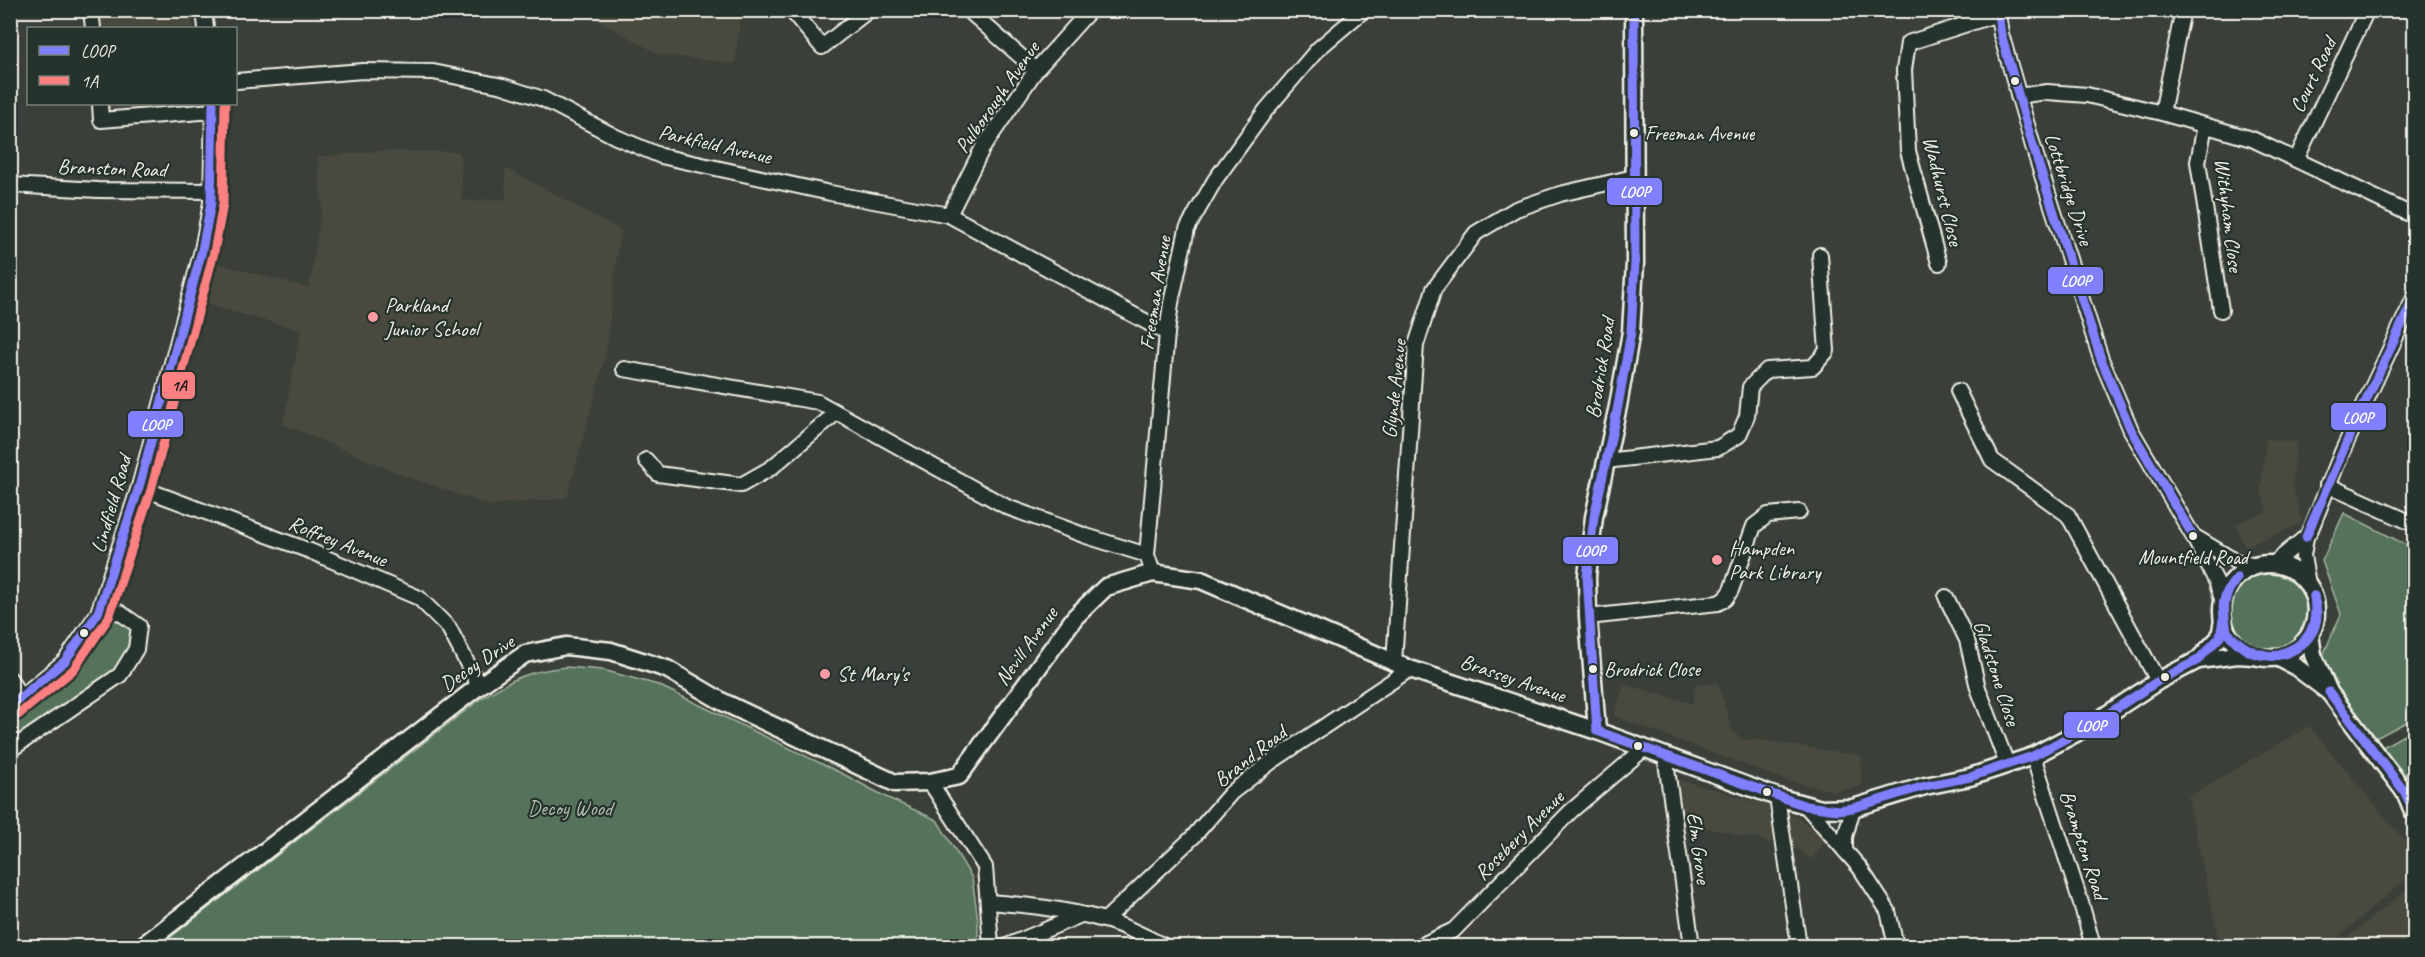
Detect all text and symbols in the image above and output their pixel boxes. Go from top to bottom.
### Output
legend [27,27,237,105]
street label: Court Road [2284,31,2343,117]
street label: Pulborough Avenue [949,34,1046,158]
text: LOOP [81,40,117,62]
text: 1A [81,70,99,92]
unlabelled marker [2009,75,2021,87]
street label: Parkfield Avenue [656,118,775,170]
place label: Freeman Avenue [1645,121,1756,146]
marker: Freeman Avenue [1628,127,1640,139]
street label: Lottbridge Drive [2039,130,2100,249]
street label: Wadhurst Close [1917,134,1969,249]
street label: Branston Road [57,153,170,183]
street label: Withyham Close [2209,157,2249,275]
line badge: LOOP [1606,177,1663,206]
text: LOOP [1620,182,1653,202]
street label: Freeman Avenue [1133,233,1177,352]
line badge: LOOP [2047,266,2104,295]
text: LOOP [2061,271,2094,291]
place label: Parkland Junior School [384,292,482,342]
marker: Parkland Junior School [366,310,380,324]
street label: Brodrick Road [1579,313,1621,420]
street label: Glynde Avenue [1376,336,1412,440]
line badge: 1A [161,371,196,400]
text: 1A [171,376,189,396]
line badge: LOOP [2330,402,2387,431]
text: LOOP [2343,408,2376,428]
line badge: LOOP [127,410,184,438]
text: LOOP [141,415,174,435]
street label: Lindfield Road [85,449,138,556]
street label: Roffrey Avenue [285,510,392,573]
marker: Mountfield Road [2187,530,2199,542]
place label: Hampden Park Library [1729,535,1822,585]
line badge: LOOP [1562,536,1619,565]
text: LOOP [1575,541,1608,561]
place label: Mountfield Road [2138,545,2251,570]
marker: Hampden Park Library [1710,553,1724,567]
street label: Nevill Avenue [989,601,1064,690]
street label: Gladstone Close [1968,617,2027,730]
unlabelled marker [78,627,90,639]
street label: Decoy Drive [435,628,521,697]
street label: Brassey Avenue [1457,648,1570,708]
place label: Brodrick Close [1604,657,1701,682]
place label: St Mary's [837,661,910,687]
marker: Brodrick Close [1587,663,1599,675]
marker: St Mary's [818,667,832,681]
unlabelled marker [2159,671,2171,683]
line badge: LOOP [2063,711,2120,739]
text: LOOP [2076,716,2109,736]
street label: Brand Road [1208,717,1294,792]
unlabelled marker [1632,740,1644,752]
street label: Rosebery Avenue [1469,784,1570,885]
unlabelled marker [1761,786,1773,798]
street label: Brampton Road [2054,787,2115,905]
park label: Decoy Wood [528,795,615,821]
street label: Elm Grove [1681,811,1717,886]

